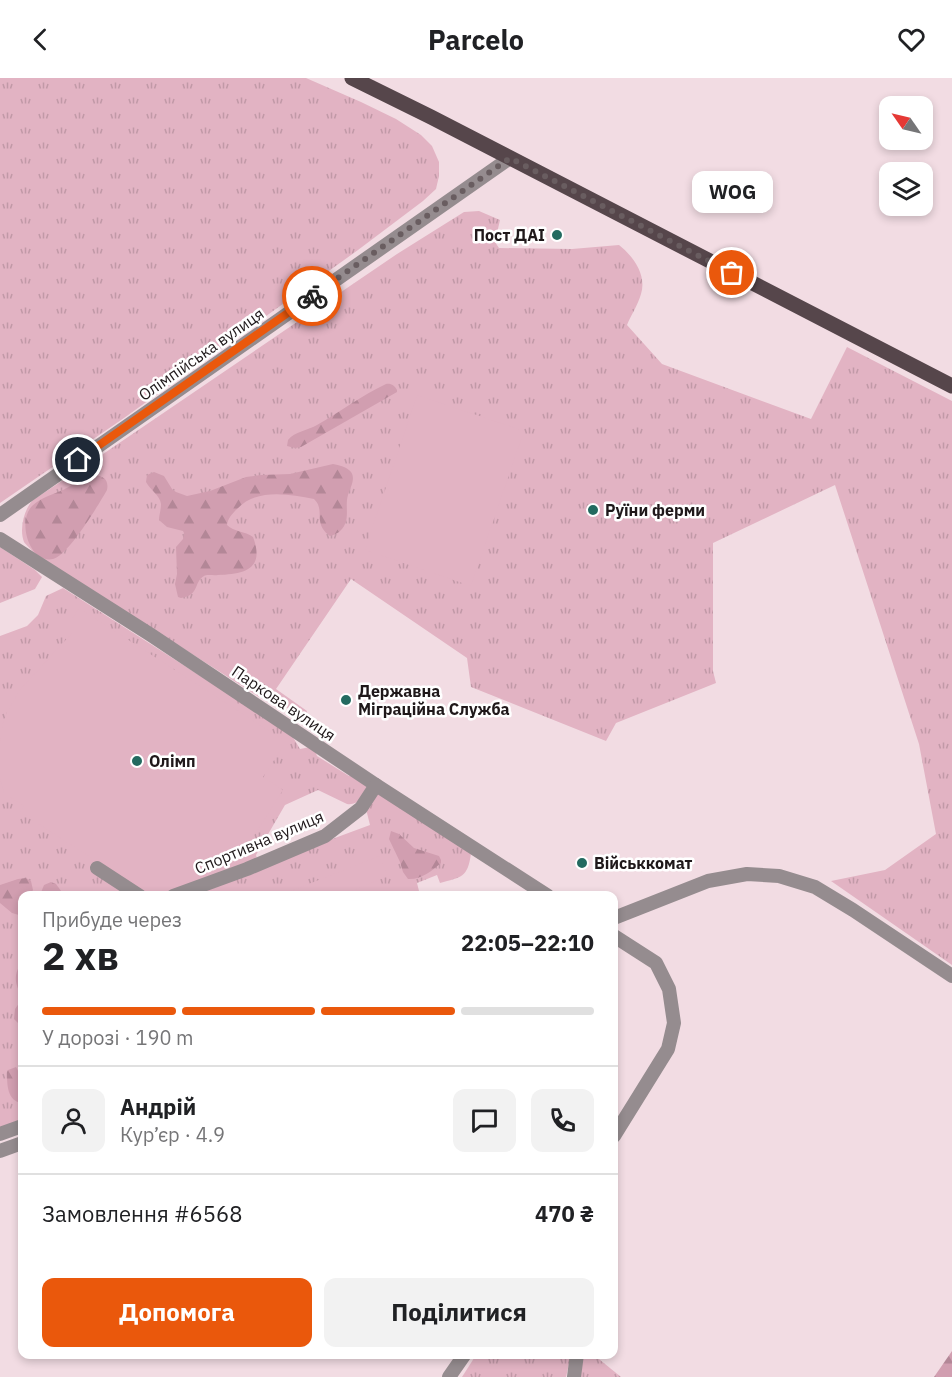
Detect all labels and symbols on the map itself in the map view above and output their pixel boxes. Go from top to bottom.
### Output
north arrow [879,96,933,150]
callout: WOG [692,171,772,213]
place label: Пост ДАІ [474,225,545,245]
marker: Пост ДАІ [550,228,564,242]
pin [706,247,757,298]
courier [282,266,342,326]
street label: Олімпійська вулиця [134,303,268,405]
pin [52,434,103,485]
place label: Руїни ферми [605,500,705,520]
marker: Руїни ферми [586,503,600,517]
street label: Паркова вулиця [228,661,340,745]
place label: Державна Міграційна Служба [358,681,510,719]
marker: Державна Міграційна Служба [339,693,353,707]
place label: Олімп [149,751,196,771]
marker: Олімп [130,754,144,768]
street label: Спортивна вулиця [192,806,326,878]
place label: Військкомат [594,853,692,873]
marker: Військкомат [575,856,589,870]

